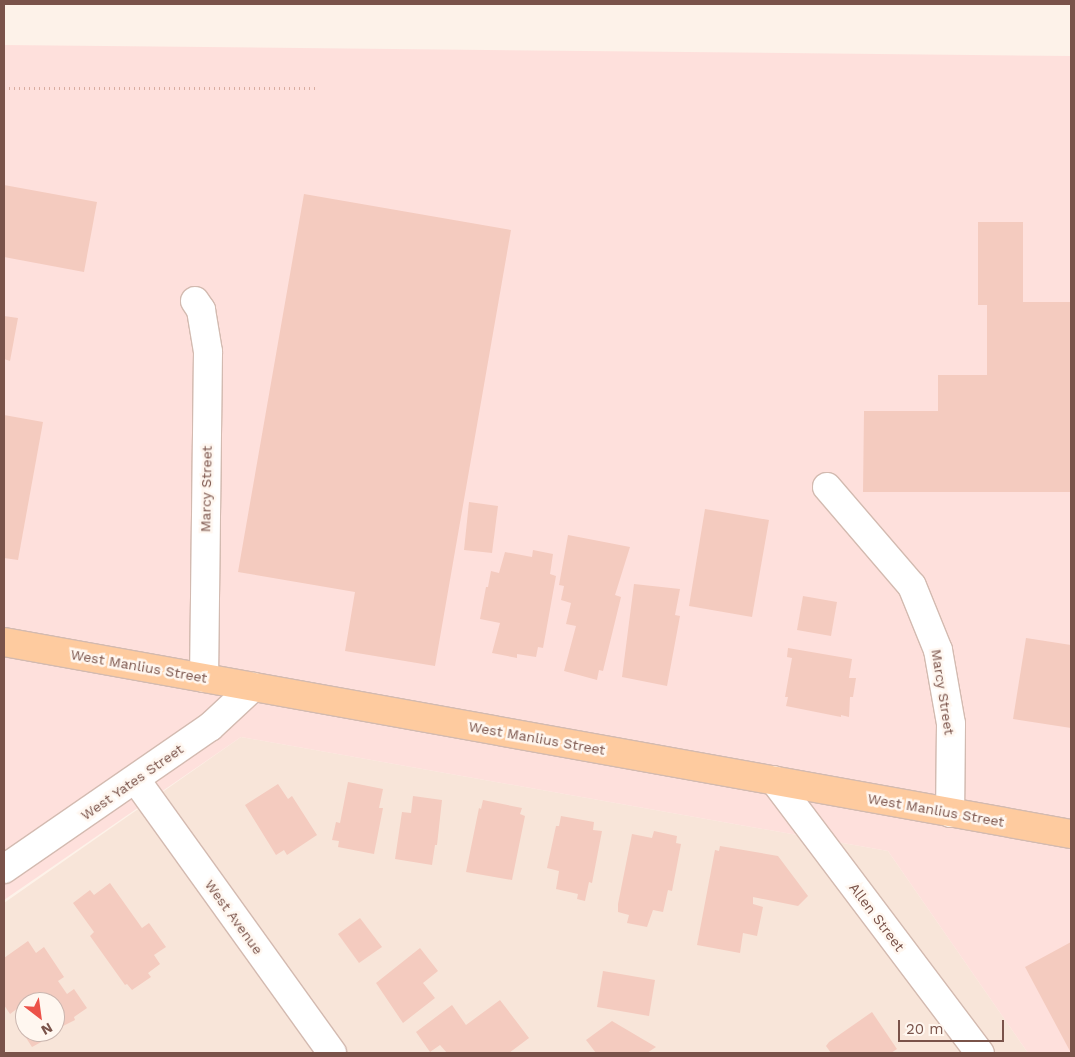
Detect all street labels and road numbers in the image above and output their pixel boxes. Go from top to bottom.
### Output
street label: Marcy Street [197,445,215,533]
street label: West Manlius Street [69,646,209,686]
street label: Marcy Street [928,648,958,736]
street label: West Manlius Street [467,718,607,758]
street label: West Yates Street [77,740,187,824]
street label: West Manlius Street [866,790,1006,830]
street label: West Avenue [201,876,267,958]
street label: Allen Street [846,879,908,955]

